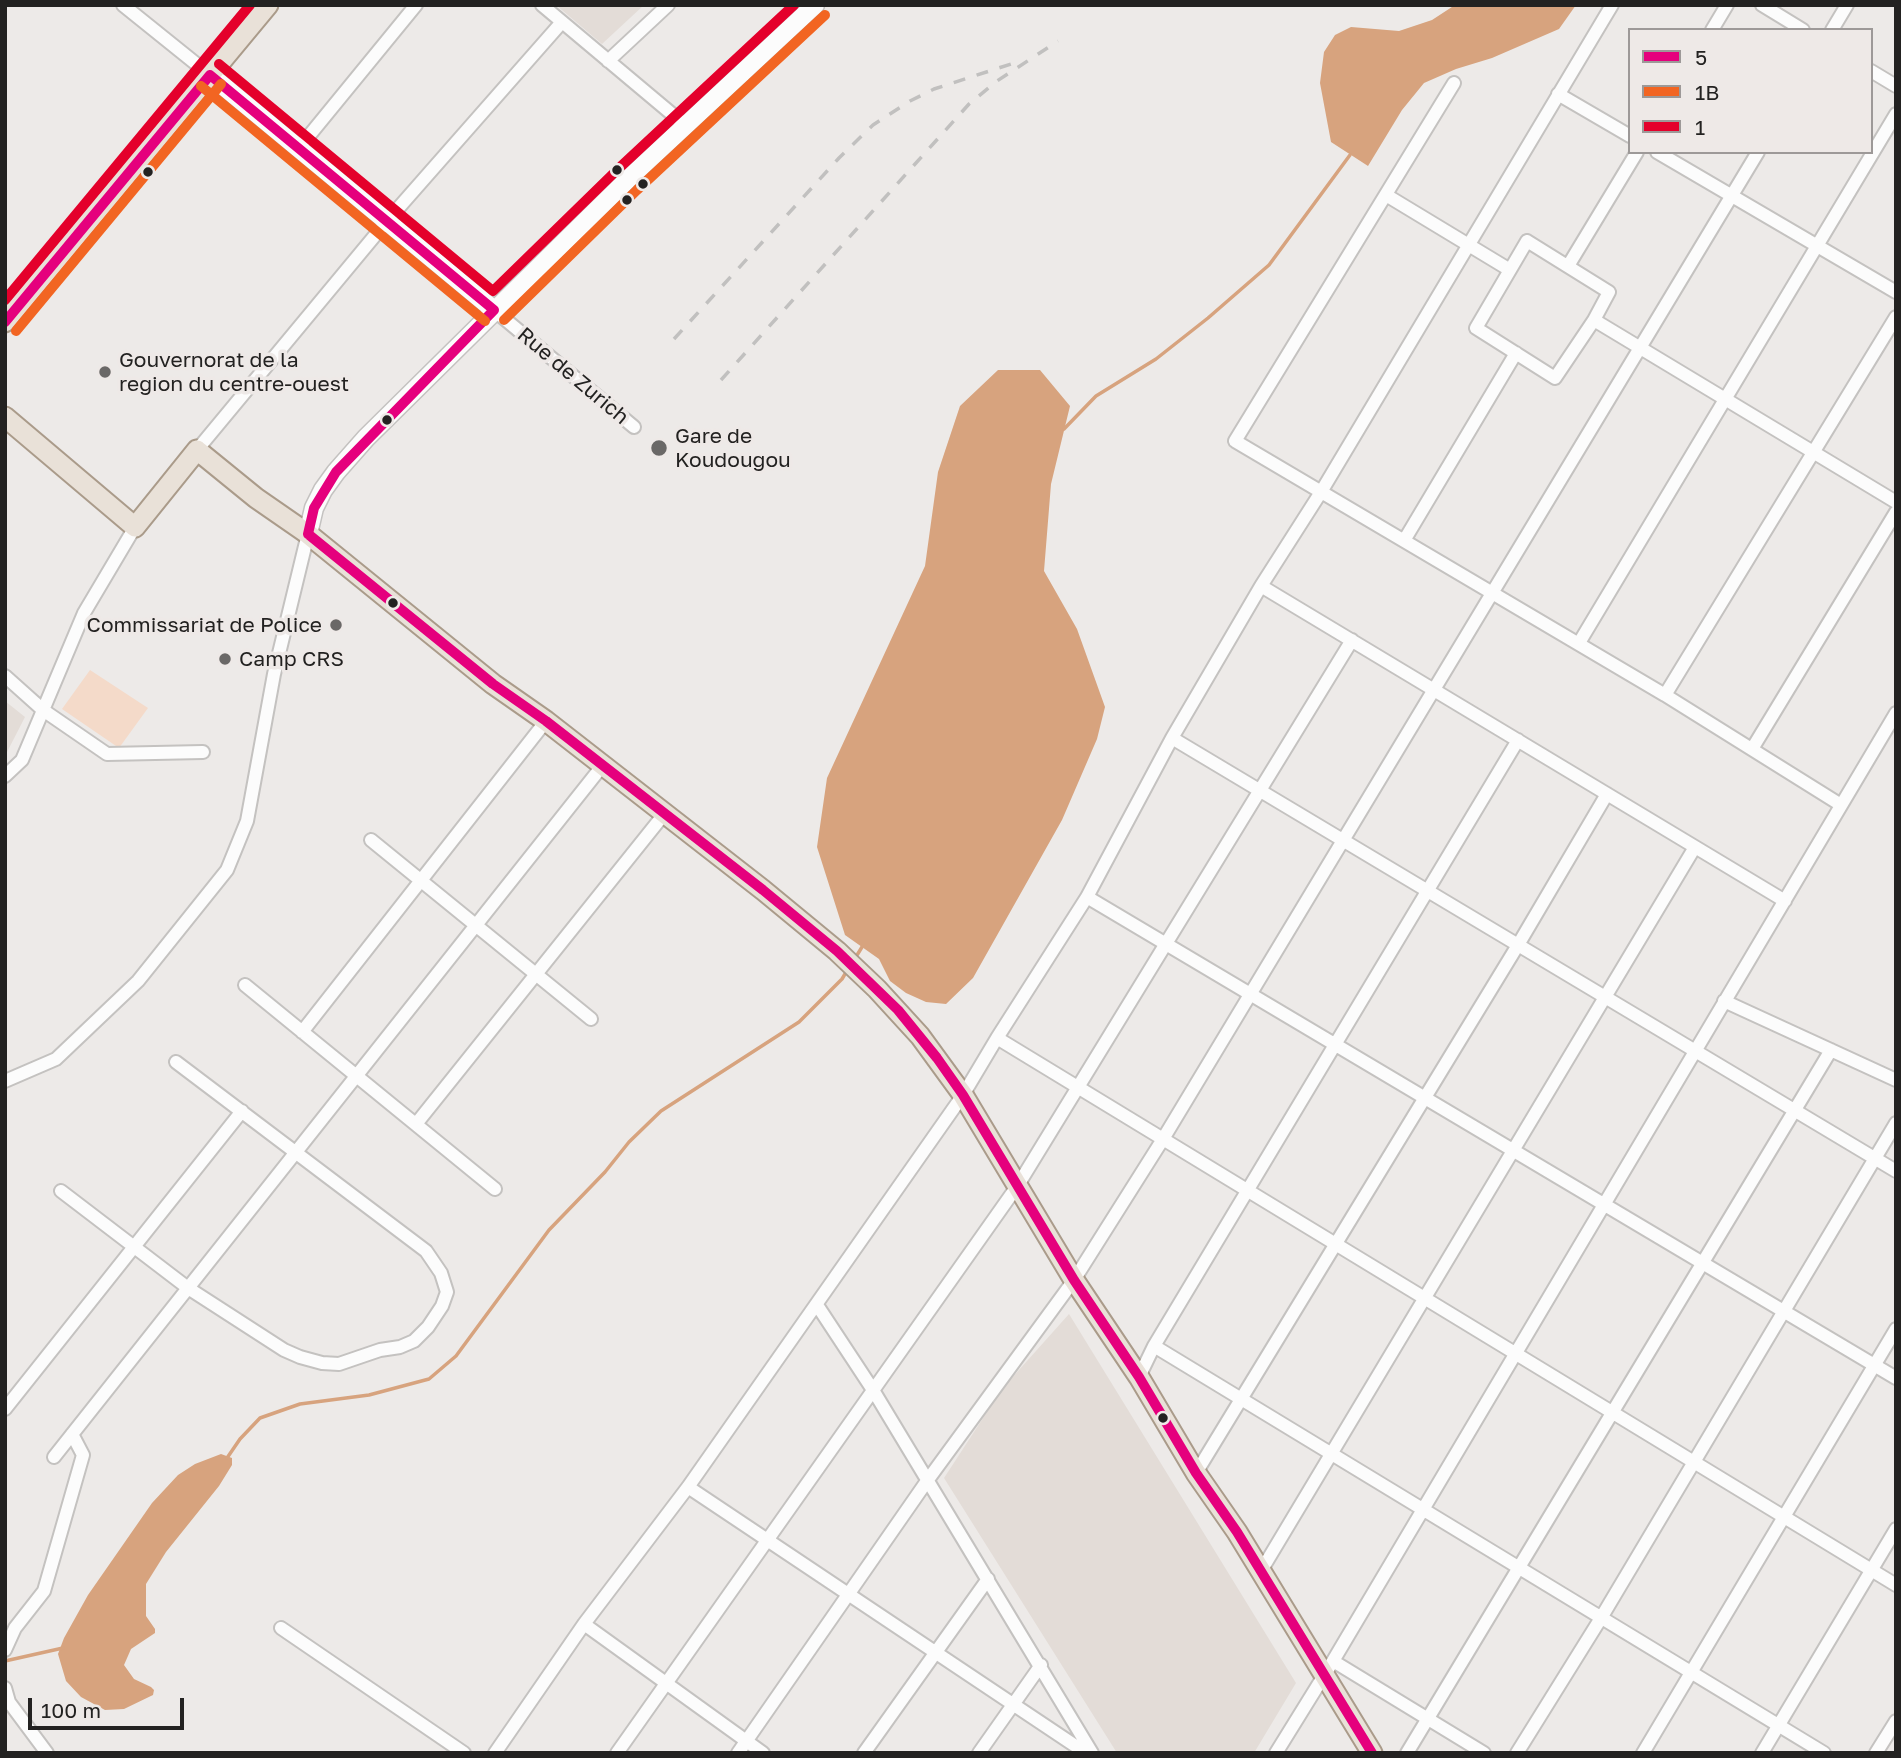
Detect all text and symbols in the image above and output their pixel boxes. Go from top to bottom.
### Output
legend [1628,28,1873,154]
text: 5 [1695,44,1707,70]
text: 1B [1695,79,1719,105]
text: 1 [1695,114,1705,140]
unlabelled marker [610,163,624,177]
unlabelled marker [141,165,155,179]
unlabelled marker [636,177,650,191]
unlabelled marker [620,193,634,207]
street label: Rue de Zurich [512,322,634,430]
place label: Gouvernorat de la region du centre-ouest [119,347,349,397]
marker: Gouvernorat de la region du centre-ouest [97,364,113,380]
unlabelled marker [380,413,394,427]
place label: Gare de Koudougou [675,423,791,473]
marker: Gare de Koudougou [649,438,669,458]
unlabelled marker [386,596,400,610]
place label: Commissariat de Police [87,612,322,638]
marker: Commissariat de Police [328,617,344,633]
place label: Camp CRS [239,646,344,672]
marker: Camp CRS [217,651,233,667]
unlabelled marker [1156,1411,1170,1425]
scale bar [32,1684,187,1728]
text: 100 m [41,1697,101,1723]

